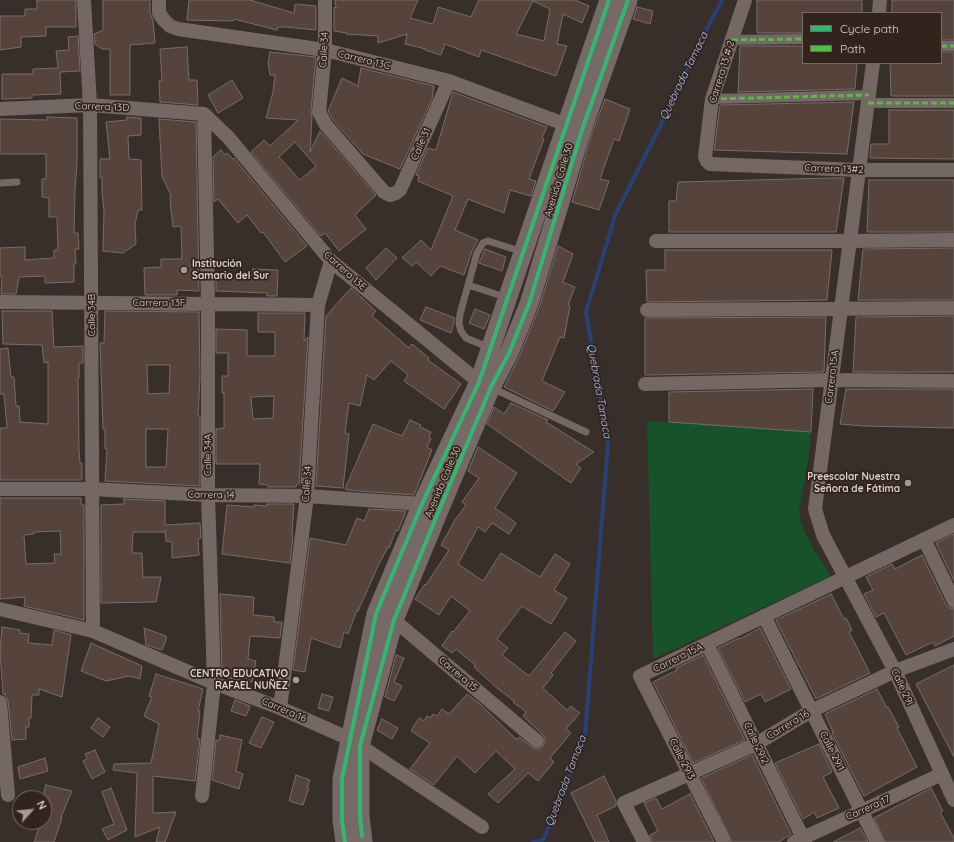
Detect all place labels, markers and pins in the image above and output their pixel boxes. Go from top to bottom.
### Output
place label: Institución Samario del Sur [192,258,269,282]
marker: Institución Samario del Sur [179,265,189,275]
place label: Preescolar Nuestra Señora de Fátima [807,471,900,494]
marker: Preescolar Nuestra Señora de Fátima [903,478,913,488]
place label: CENTRO EDUCATIVO RAFAEL NUÑEZ [190,668,288,692]
marker: CENTRO EDUCATIVO RAFAEL NUÑEZ [291,675,301,685]

